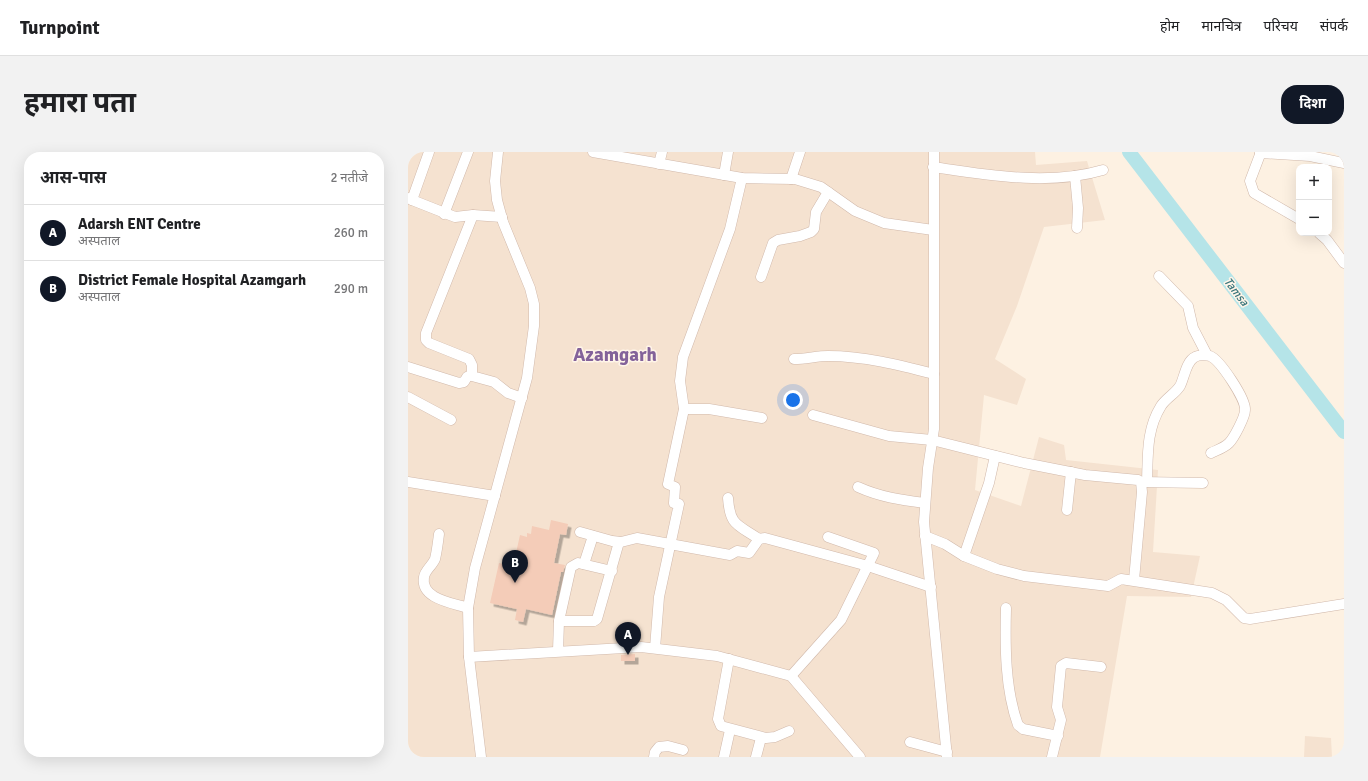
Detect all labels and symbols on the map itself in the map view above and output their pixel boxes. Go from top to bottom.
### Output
water label: Tamsa [1220,275,1252,310]
district label: Azamgarh [573,343,657,367]
your location [783,390,803,410]
pin: B [502,550,528,583]
pin: A [615,622,641,655]

